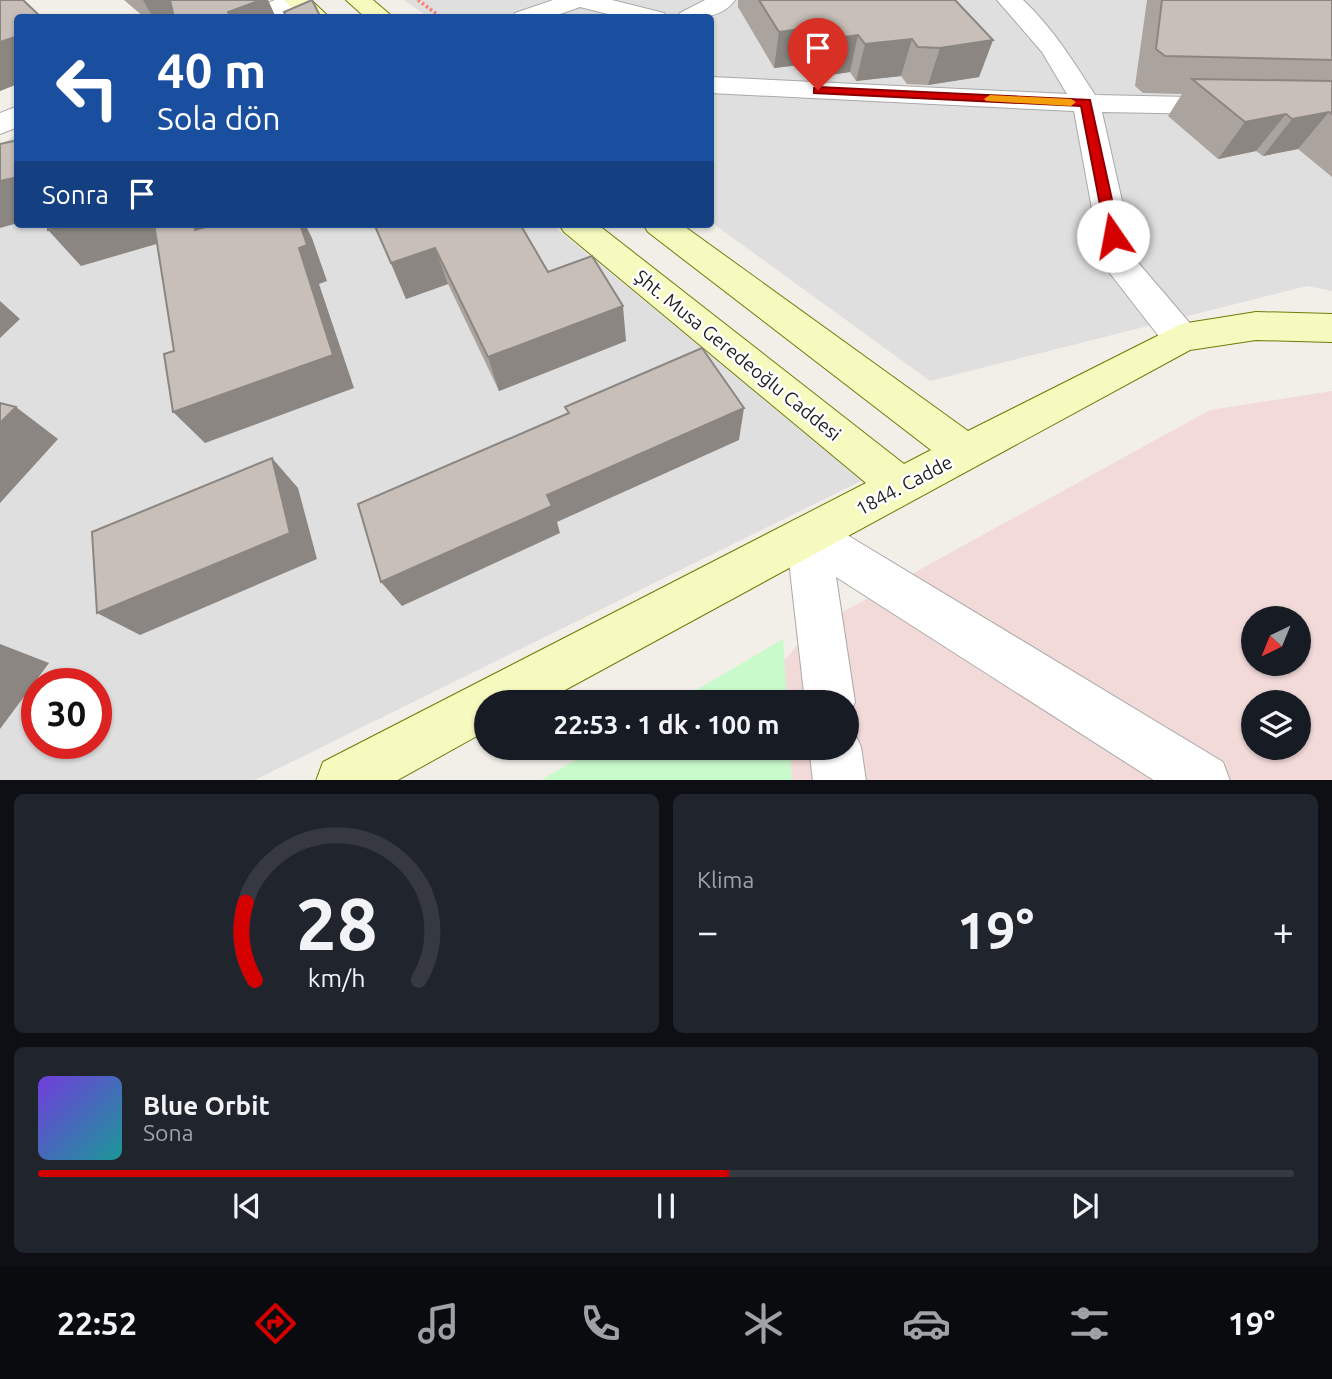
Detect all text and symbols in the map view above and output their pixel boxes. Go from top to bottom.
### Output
pin [788,18,848,90]
icon: arrive [799,29,837,67]
icon: left [42,42,133,133]
text: 40 m [157,42,266,97]
text: Sola dön [157,100,280,136]
icon: arrive [123,175,161,213]
text: Sonra [42,180,109,209]
position arrow [1076,199,1150,273]
street label: Şht. Musa Geredeoğlu Caddesi [630,265,846,445]
street label: 1844. Cadde [852,450,956,520]
north arrow [1241,606,1311,676]
map controls [1241,606,1311,760]
speed limit sign: 30 [21,668,112,759]
button: layers [1241,690,1311,760]
text: 22:53 · 1 dk · 100 m [553,710,780,739]
text: Klima [697,867,754,892]
text: 28 [295,882,378,964]
text: 19° [957,901,1034,959]
text: − [697,910,718,952]
text: + [1273,910,1294,952]
text: km/h [308,963,365,991]
text: Blue Orbit [143,1091,270,1120]
text: Sona [143,1120,193,1145]
icon: previous [228,1187,266,1225]
icon: pause [647,1187,685,1225]
icon: next [1066,1187,1104,1225]
icon: directions [251,1299,300,1348]
icon: music [414,1299,463,1348]
icon: phone [576,1299,625,1348]
icon: climate [739,1299,788,1348]
icon: car [902,1299,951,1348]
icon: filters [1065,1299,1114,1348]
text: 22:52 [57,1305,137,1341]
text: 19° [1228,1305,1275,1341]

